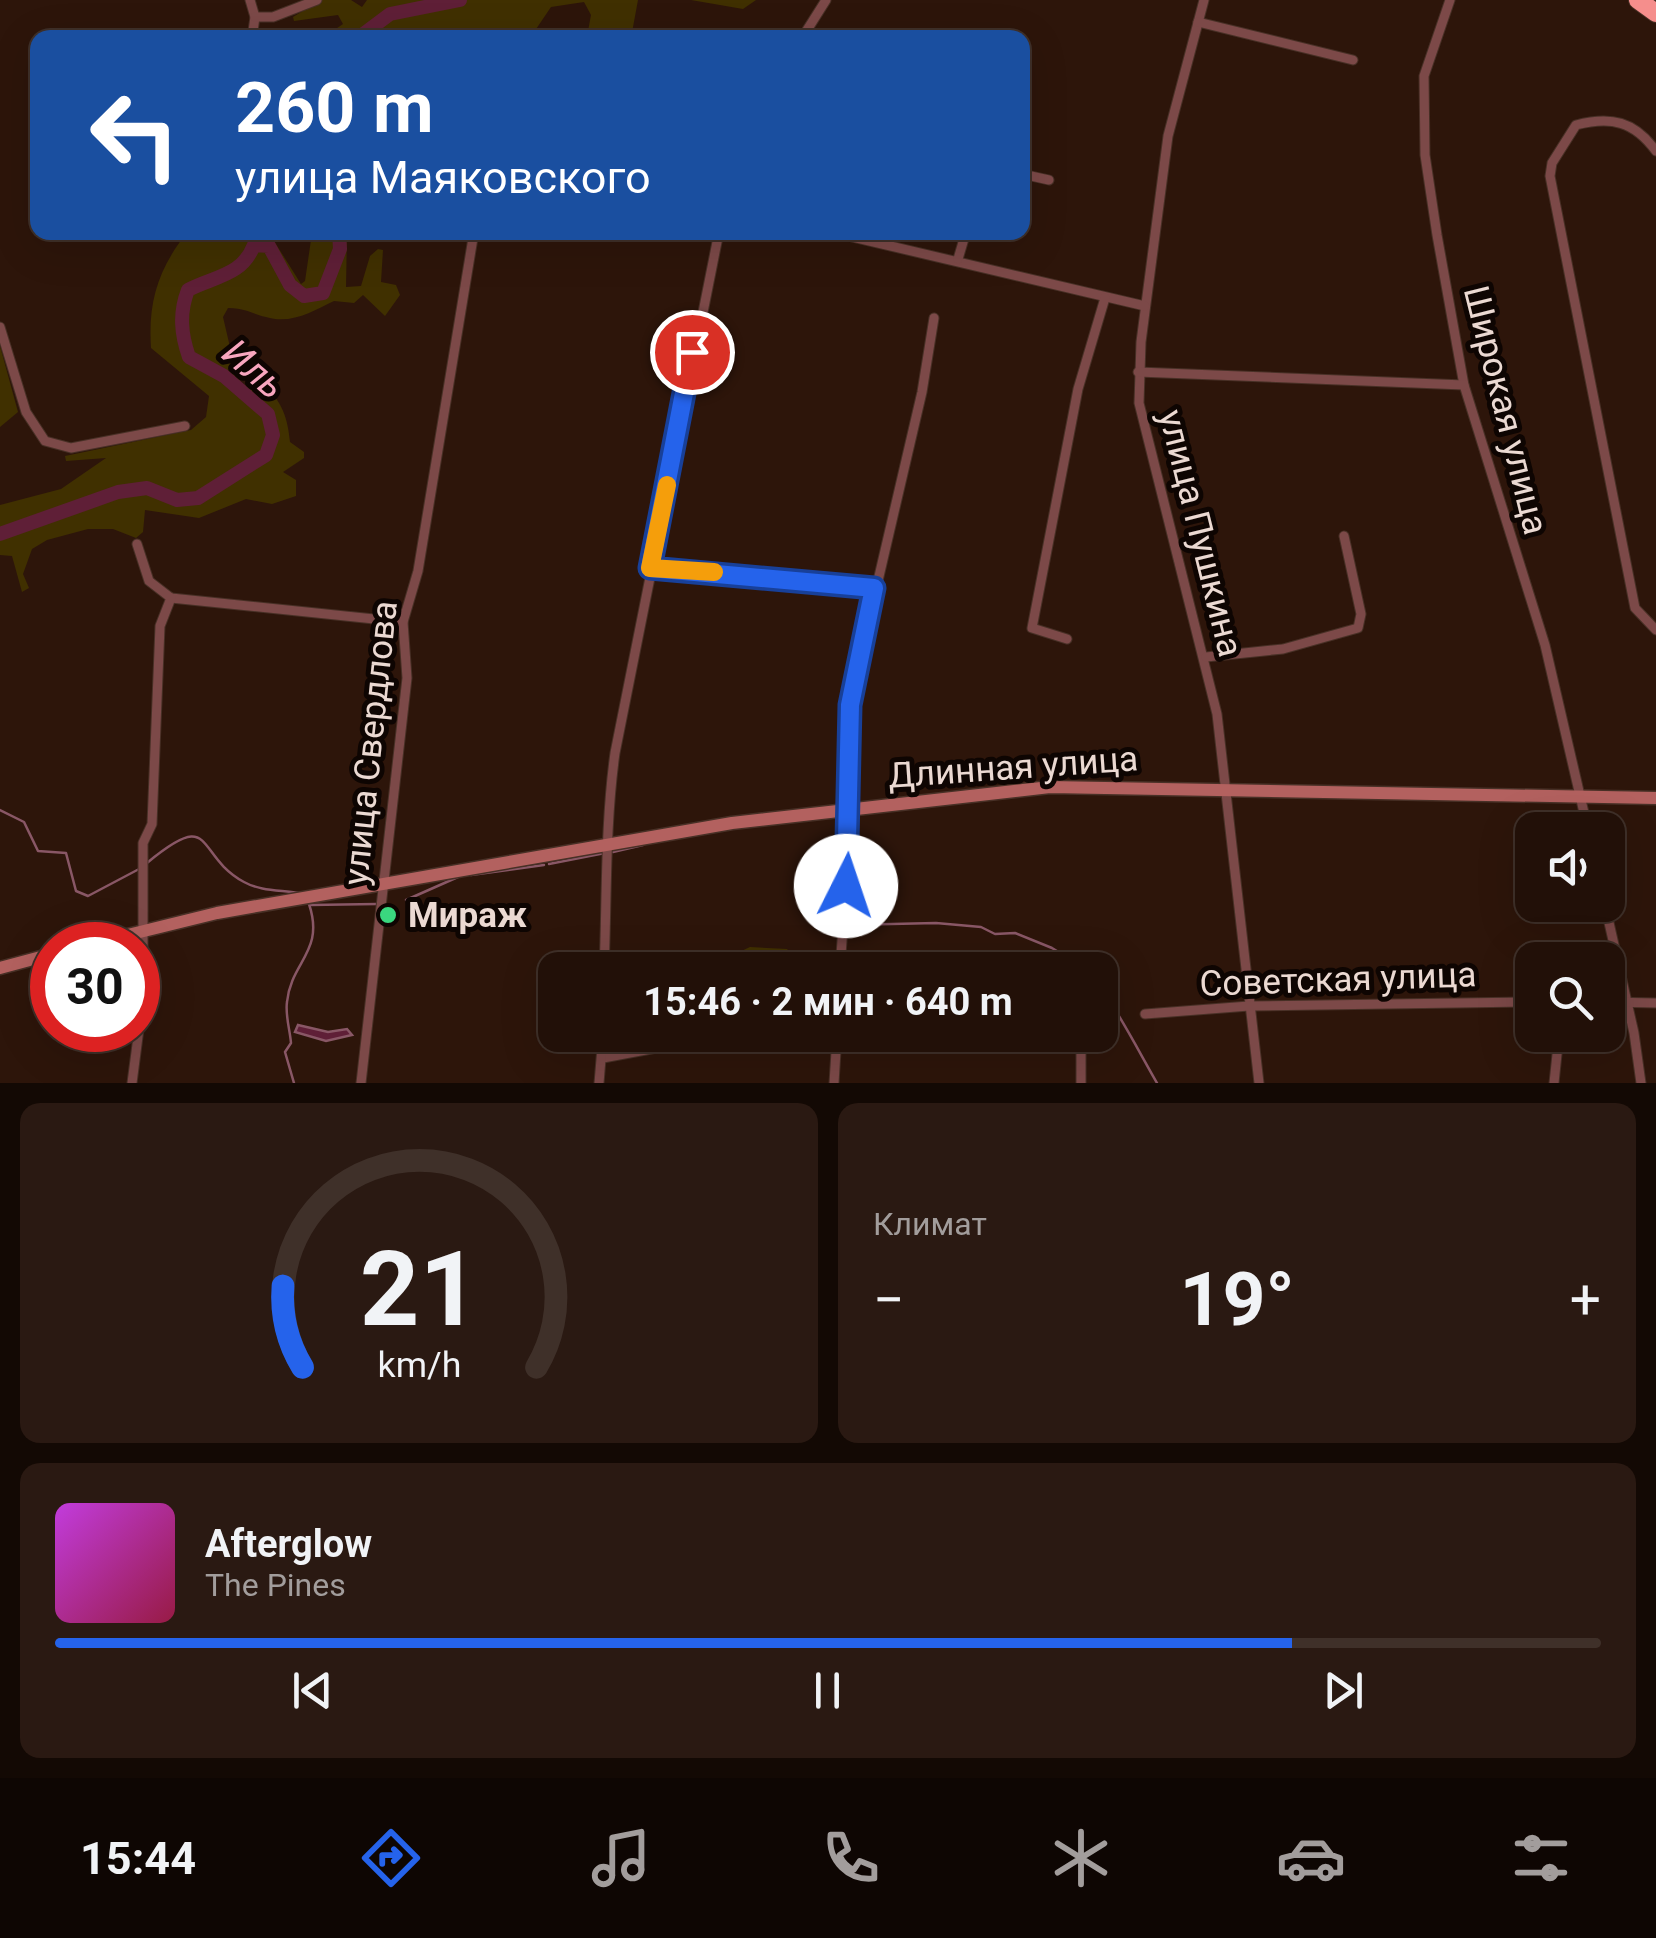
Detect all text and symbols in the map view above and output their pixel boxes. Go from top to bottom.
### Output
text: 260 m [235,67,434,149]
icon: left [70,70,200,200]
text: улица Маяковского [235,151,651,204]
street label: Широкая улица [1455,282,1556,539]
pin [650,310,735,395]
icon: arrive [665,325,720,380]
water label: Иль [214,330,294,408]
street label: улица Пушкина [1150,405,1251,661]
street label: улица Свердлова [335,599,406,887]
street label: Длинная улица [887,738,1139,797]
map controls [1515,812,1625,1052]
button: sound [1515,812,1625,922]
position arrow [794,834,898,938]
place label: Мираж [408,895,527,936]
marker: Мираж [377,904,399,926]
speed limit sign: 30 [30,922,160,1052]
button: search [1515,942,1625,1052]
street label: Советская улица [1199,954,1477,1005]
text: 15:46 · 2 мин · 640 m [643,980,1013,1024]
text: Климат [873,1205,987,1243]
text: 21 [359,1229,479,1350]
text: 19° [1179,1255,1295,1343]
text: − [873,1268,904,1332]
text: + [1570,1268,1601,1332]
text: km/h [377,1344,461,1386]
text: Afterglow [205,1522,372,1566]
text: The Pines [205,1566,346,1604]
icon: previous [285,1663,340,1718]
icon: pause [800,1663,855,1718]
icon: next [1316,1663,1371,1718]
icon: directions [356,1823,426,1893]
icon: music [586,1823,656,1893]
icon: phone [816,1823,886,1893]
icon: climate [1046,1823,1116,1893]
icon: car [1276,1823,1346,1893]
icon: filters [1506,1823,1576,1893]
text: 15:44 [80,1832,196,1885]

